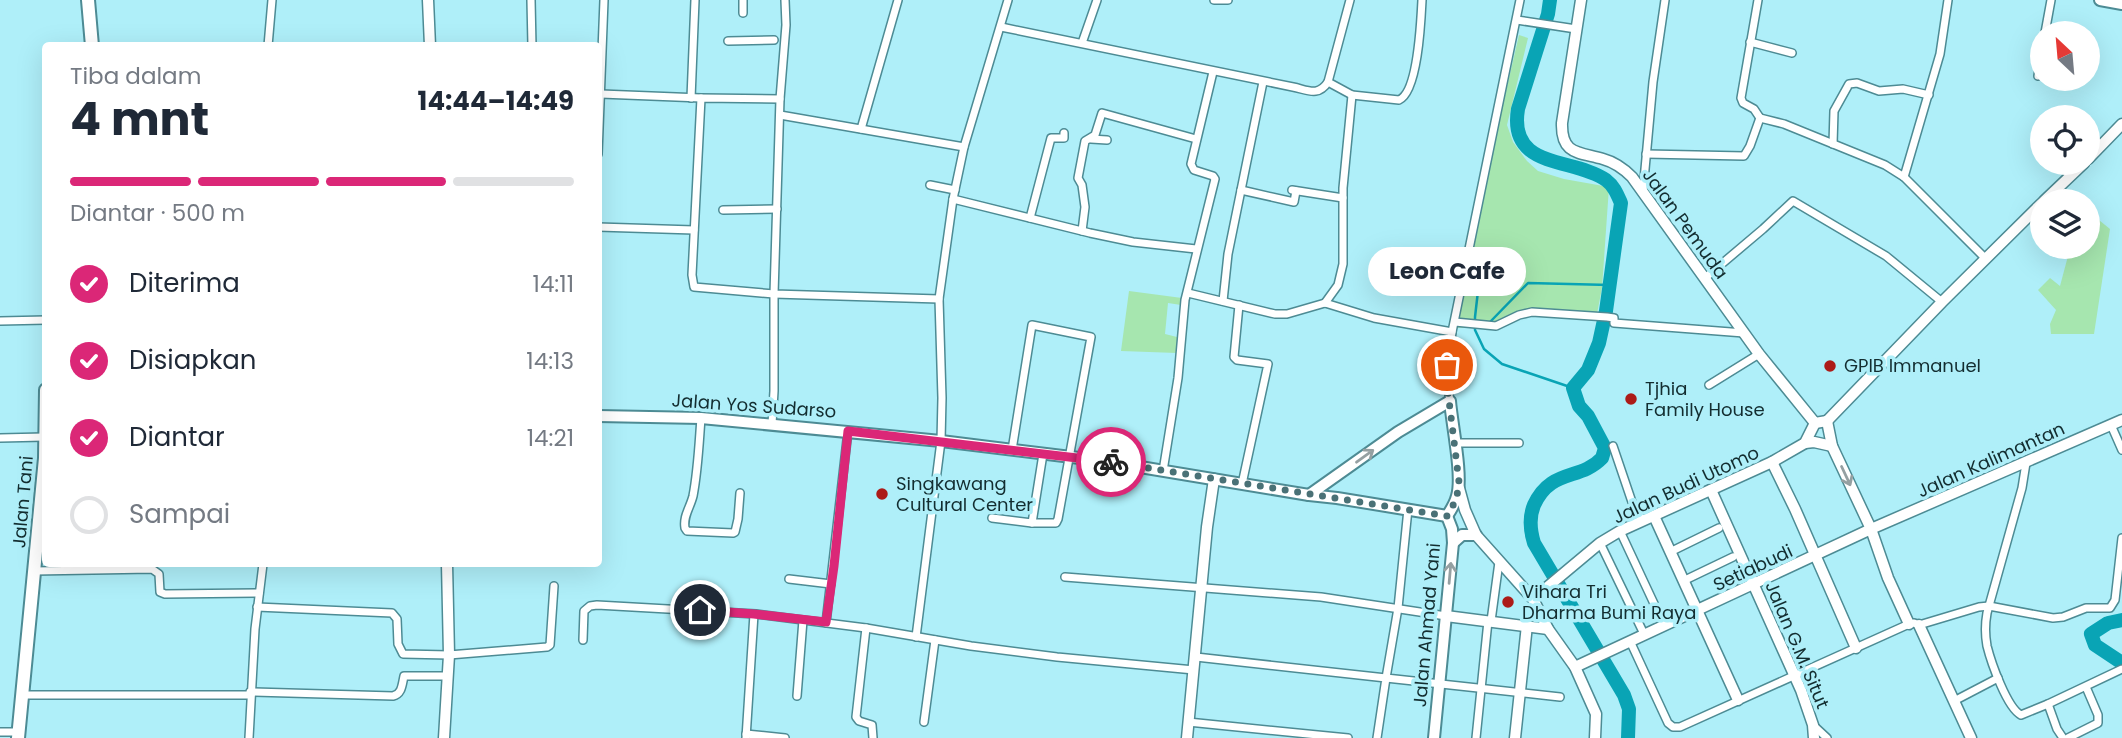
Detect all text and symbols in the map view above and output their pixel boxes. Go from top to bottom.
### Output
north arrow [2030,21,2100,91]
map controls [2030,21,2100,259]
text: Tiba dalam [70,60,201,92]
text: 14:44–14:49 [418,83,574,119]
text: 4 mnt [70,87,209,151]
button: locate [2030,105,2100,175]
street label: Jalan Pemuda [1637,164,1734,284]
button: layers [2030,189,2100,259]
text: Diantar · 500 m [70,197,245,229]
callout: Leon Cafe [1368,246,1526,295]
text: Leon Cafe [1389,255,1505,287]
icon: check [70,265,108,303]
text: Diterima [129,265,240,301]
text: 14:11 [533,268,574,300]
pin [1417,335,1477,395]
icon: check [70,342,108,380]
text: Disiapkan [129,342,257,378]
text: 14:13 [526,345,574,377]
icon: bag [1428,346,1466,384]
place label: GPIB Immanuel [1844,353,1981,378]
marker: GPIB Immanuel [1822,358,1838,374]
place label: Tjhia Family House [1645,376,1765,422]
street label: Jalan Yos Sudarso [671,387,837,424]
marker: Tjhia Family House [1623,391,1639,407]
street label: Jalan Kalimantan [1913,416,2068,503]
icon: check [70,419,108,457]
text: Diantar [129,419,225,455]
text: 14:21 [527,422,574,454]
courier [1076,427,1146,497]
street label: Jalan Budi Utomo [1609,440,1763,529]
icon: bike [1092,443,1130,481]
one-way arrow [1355,449,1374,463]
street label: Jalan Tani [6,455,39,549]
one-way arrow [1840,465,1853,486]
place label: Singkawang Cultural Center [896,471,1033,517]
marker: Singkawang Cultural Center [874,486,890,502]
text: Sampai [129,496,230,532]
street label: Setiabudi [1709,538,1797,597]
street label: Jalan Ahmad Yani [1407,542,1446,708]
one-way arrow [1444,562,1457,584]
street label: Jalan G.M. Situt [1759,577,1836,712]
place label: Vihara Tri Dharma Bumi Raya [1522,579,1696,625]
pin [670,580,730,640]
icon: home [681,591,719,629]
marker: Vihara Tri Dharma Bumi Raya [1500,594,1516,610]

